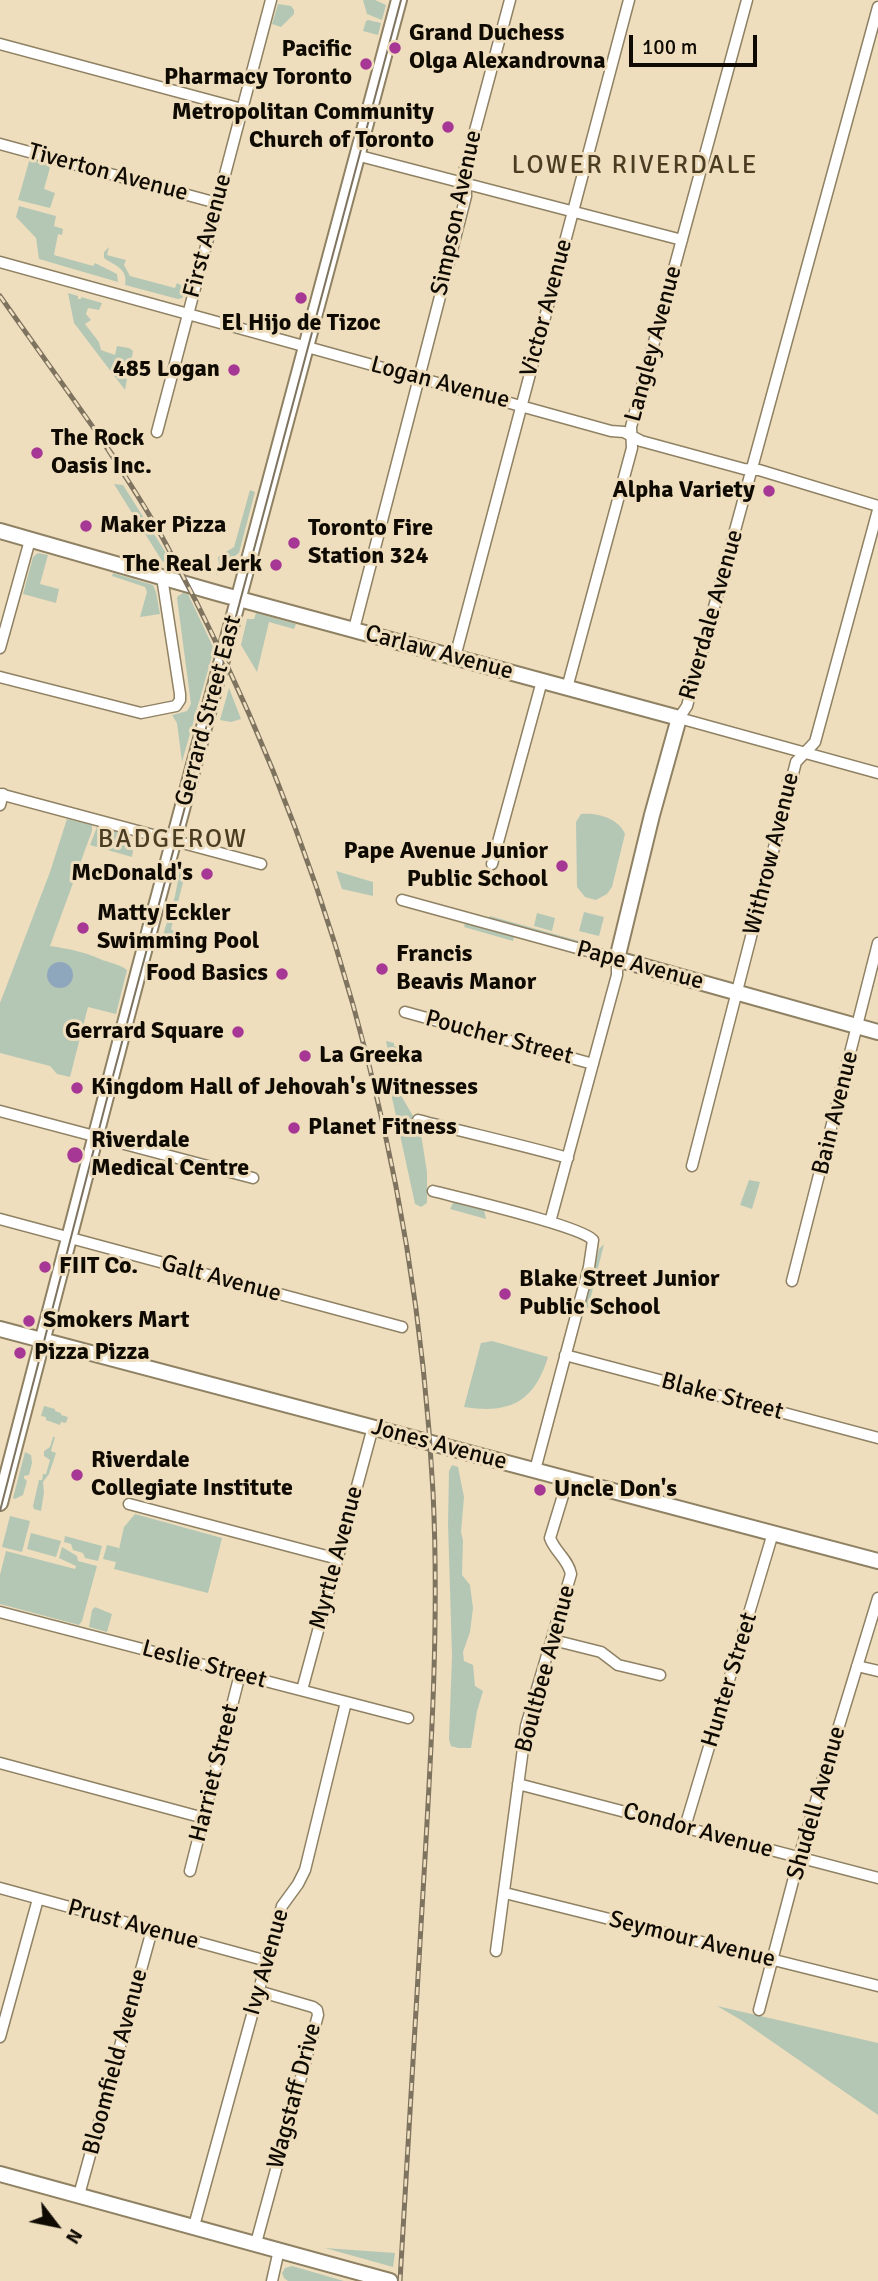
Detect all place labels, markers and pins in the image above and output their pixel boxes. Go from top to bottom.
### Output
place label: Grand Duchess Olga Alexandrovna [409,20,605,76]
place label: Pacific Pharmacy Toronto [164,36,352,92]
marker: Grand Duchess Olga Alexandrovna [387,40,403,56]
marker: Pacific Pharmacy Toronto [358,56,374,72]
place label: Metropolitan Community Church of Toronto [172,99,434,155]
marker: Metropolitan Community Church of Toronto [440,119,456,135]
marker: El Hijo de Tizoc [293,290,309,306]
place label: El Hijo de Tizoc [221,310,381,338]
place label: 485 Logan [113,356,220,384]
marker: 485 Logan [226,362,242,378]
place label: The Rock Oasis Inc. [51,425,152,481]
marker: The Rock Oasis Inc. [29,445,45,461]
place label: Alpha Variety [613,477,755,505]
marker: Alpha Variety [761,483,777,499]
place label: Maker Pizza [100,512,226,540]
place label: Toronto Fire Station 324 [308,515,433,571]
marker: Maker Pizza [78,518,94,534]
marker: Toronto Fire Station 324 [286,535,302,551]
place label: The Real Jerk [123,551,262,579]
marker: The Real Jerk [268,557,284,573]
place label: Pape Avenue Junior Public School [344,838,548,894]
marker: Pape Avenue Junior Public School [554,858,570,874]
place label: McDonald's [71,860,193,888]
marker: McDonald's [199,866,215,882]
place label: Matty Eckler Swimming Pool [97,900,259,956]
marker: Matty Eckler Swimming Pool [75,920,91,936]
place label: Francis Beavis Manor [396,941,536,997]
place label: Food Basics [146,960,268,988]
marker: Francis Beavis Manor [374,961,390,977]
marker: Food Basics [274,966,290,982]
place label: Gerrard Square [65,1018,224,1046]
marker: Gerrard Square [230,1024,246,1040]
place label: La Greeka [319,1042,423,1070]
marker: La Greeka [297,1048,313,1064]
place label: Kingdom Hall of Jehovah's Witnesses [91,1074,478,1102]
marker: Kingdom Hall of Jehovah's Witnesses [69,1080,85,1096]
place label: Planet Fitness [308,1114,457,1142]
marker: Planet Fitness [286,1120,302,1136]
place label: Riverdale Medical Centre [91,1127,249,1183]
marker: Riverdale Medical Centre [65,1145,85,1165]
place label: FIIT Co. [59,1253,138,1281]
marker: FIIT Co. [37,1259,53,1275]
place label: Blake Street Junior Public School [519,1266,719,1322]
marker: Blake Street Junior Public School [497,1286,513,1302]
place label: Smokers Mart [43,1307,190,1335]
marker: Smokers Mart [21,1313,37,1329]
place label: Pizza Pizza [34,1339,150,1367]
marker: Pizza Pizza [12,1345,28,1361]
place label: Riverdale Collegiate Institute [91,1447,293,1503]
marker: Riverdale Collegiate Institute [69,1467,85,1483]
place label: Uncle Don's [554,1476,677,1504]
marker: Uncle Don's [532,1482,548,1498]

